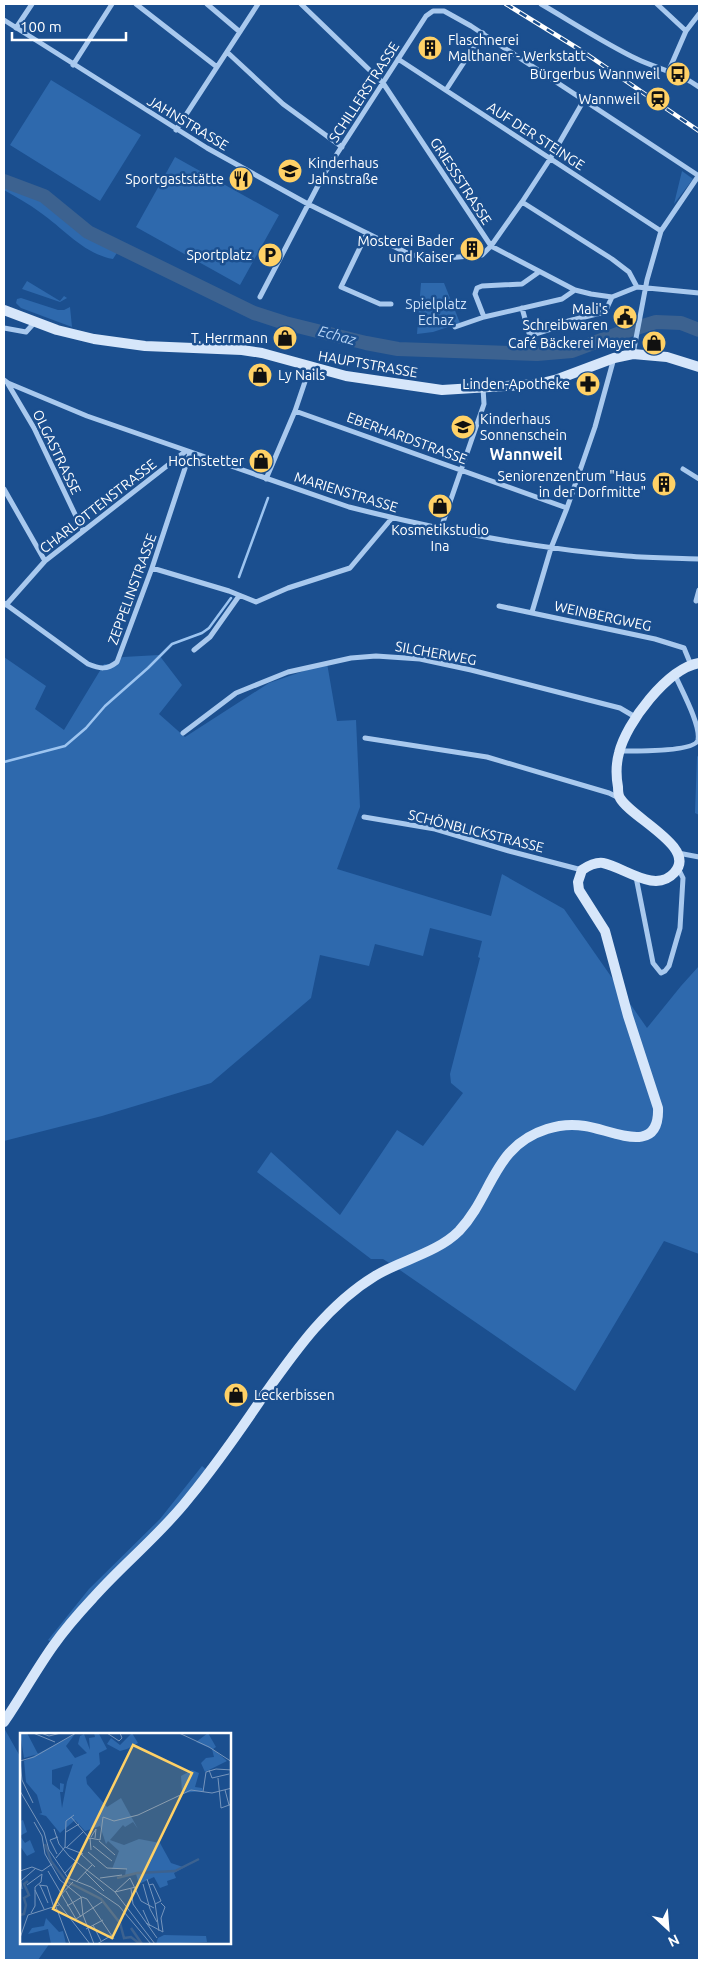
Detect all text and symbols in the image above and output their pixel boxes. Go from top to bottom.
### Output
scale bar [12,10,126,42]
text: 100 m [20,18,62,35]
place label: Flaschnerei Malthaner - Werkstatt [448,32,586,64]
building icon: Flaschnerei Malthaner - Werkstatt [417,35,443,61]
street label: SCHILLERSTRASSE [326,39,402,145]
bus stop icon: Bürgerbus Wannweil [665,61,691,87]
place label: Bürgerbus Wannweil [530,66,660,82]
station icon: Wannweil [645,86,671,112]
place label: Wannweil [579,91,640,107]
street label: JAHNSTRASSE [145,93,232,154]
street label: AUF DER STEINGE [484,99,588,173]
street label: GRIESSSTRASSE [427,135,495,227]
place label: Kinderhaus Jahnstraße [308,155,379,187]
school or university icon: Kinderhaus Jahnstraße [277,158,303,184]
restaurant icon: Sportgaststätte [228,166,254,192]
place label: Sportgaststätte [125,171,224,187]
place label: Mosterei Bader und Kaiser [357,233,455,265]
building icon: Mosterei Bader und Kaiser [459,236,485,262]
parking icon: Sportplatz [257,242,283,268]
place label: Sportplatz [186,247,252,263]
park label: Spielplatz Echaz [405,296,467,328]
place label: Mali's Schreibwaren [523,301,608,333]
public building icon: Mali's Schreibwaren [612,304,638,330]
water label: Echaz [316,322,359,348]
shop icon: T. Herrmann [272,325,298,351]
place label: T. Herrmann [191,330,268,346]
shop icon: Café Bäckerei Mayer [641,330,667,356]
place label: Café Bäckerei Mayer [508,335,637,351]
street label: HAUPTSTRASSE [317,347,419,381]
shop icon: Ly Nails [247,362,273,388]
place label: Ly Nails [278,367,325,383]
pharmacy icon: Linden-Apotheke [575,371,601,397]
place label: Linden-Apotheke [462,376,570,392]
street label: OLGASTRASSE [30,407,84,497]
street label: EBERHARDSTRASSE [345,409,469,467]
place label: Kinderhaus Sonnenschein [480,411,567,443]
school or university icon: Kinderhaus Sonnenschein [450,414,476,440]
district label: Wannweil [490,445,563,463]
shop icon: Hochstetter [248,448,274,474]
place label: Hochstetter [168,453,245,469]
street label: CHARLOTTENSTRASSE [37,455,159,556]
place label: Seniorenzentrum "Haus in der Dorfmitte" [498,468,646,500]
street label: MARIENSTRASSE [292,469,400,515]
building icon: Seniorenzentrum "Haus in der Dorfmitte" [651,471,677,497]
shop icon: Kosmetikstudio Ina [427,493,453,519]
place label: Kosmetikstudio Ina [391,522,489,554]
street label: ZEPPELINSTRASSE [104,531,160,647]
street label: WEINBERGWEG [553,598,653,634]
street label: SILCHERWEG [394,638,478,668]
street label: SCHÖNBLICKSTRASSE [406,805,546,856]
shop icon: Leckerbissen [223,1382,249,1408]
place label: Leckerbissen [254,1387,335,1403]
inset map [20,1733,231,1944]
north arrow [643,1904,693,1954]
text: N [665,1931,682,1950]

